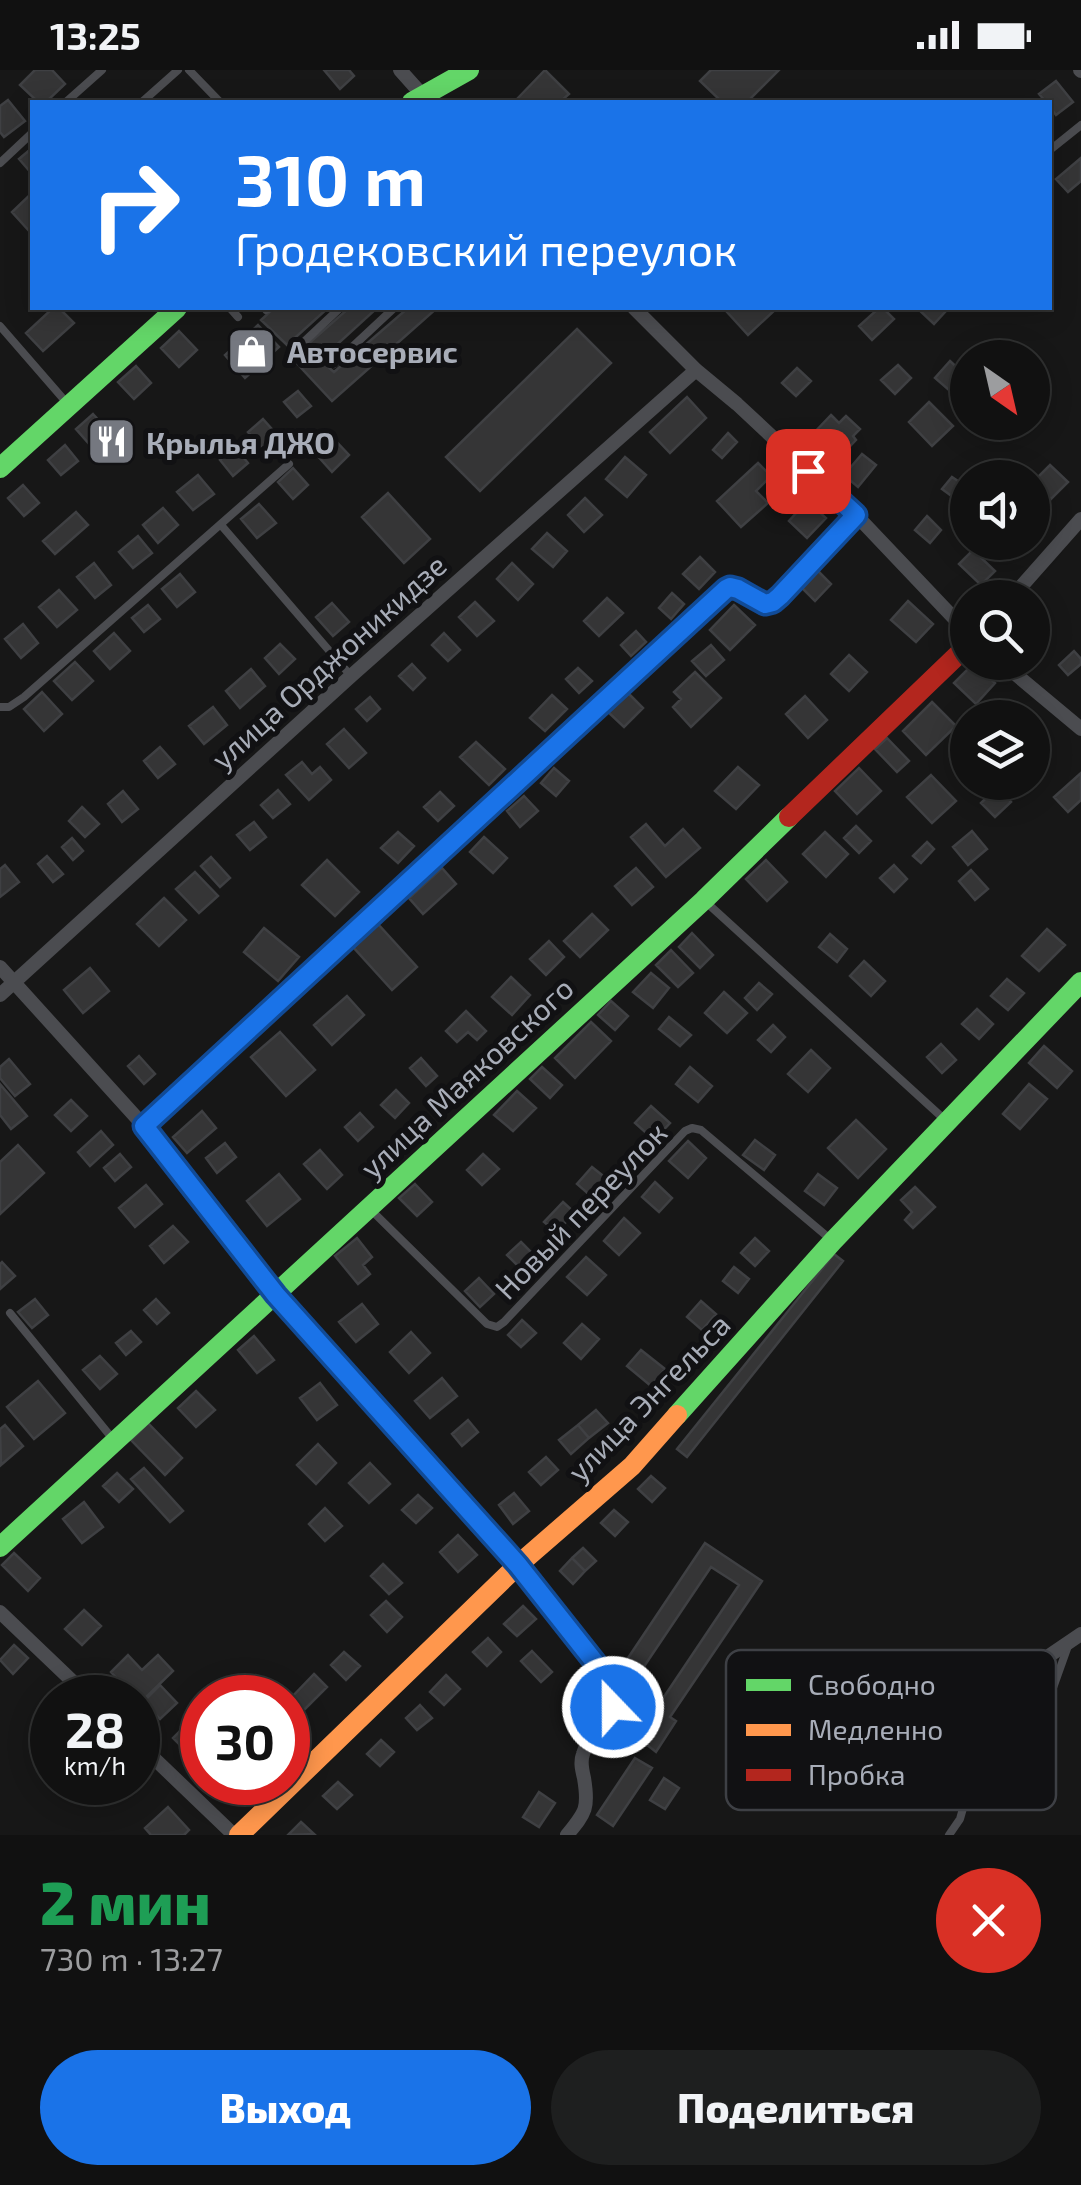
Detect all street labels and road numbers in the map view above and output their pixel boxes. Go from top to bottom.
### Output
street label: улица Орджоникидзе [203,546,454,777]
street label: улица Маяковского [352,969,581,1186]
street label: Новый переулок [487,1114,674,1307]
street label: улица Энгельса [559,1306,738,1489]

